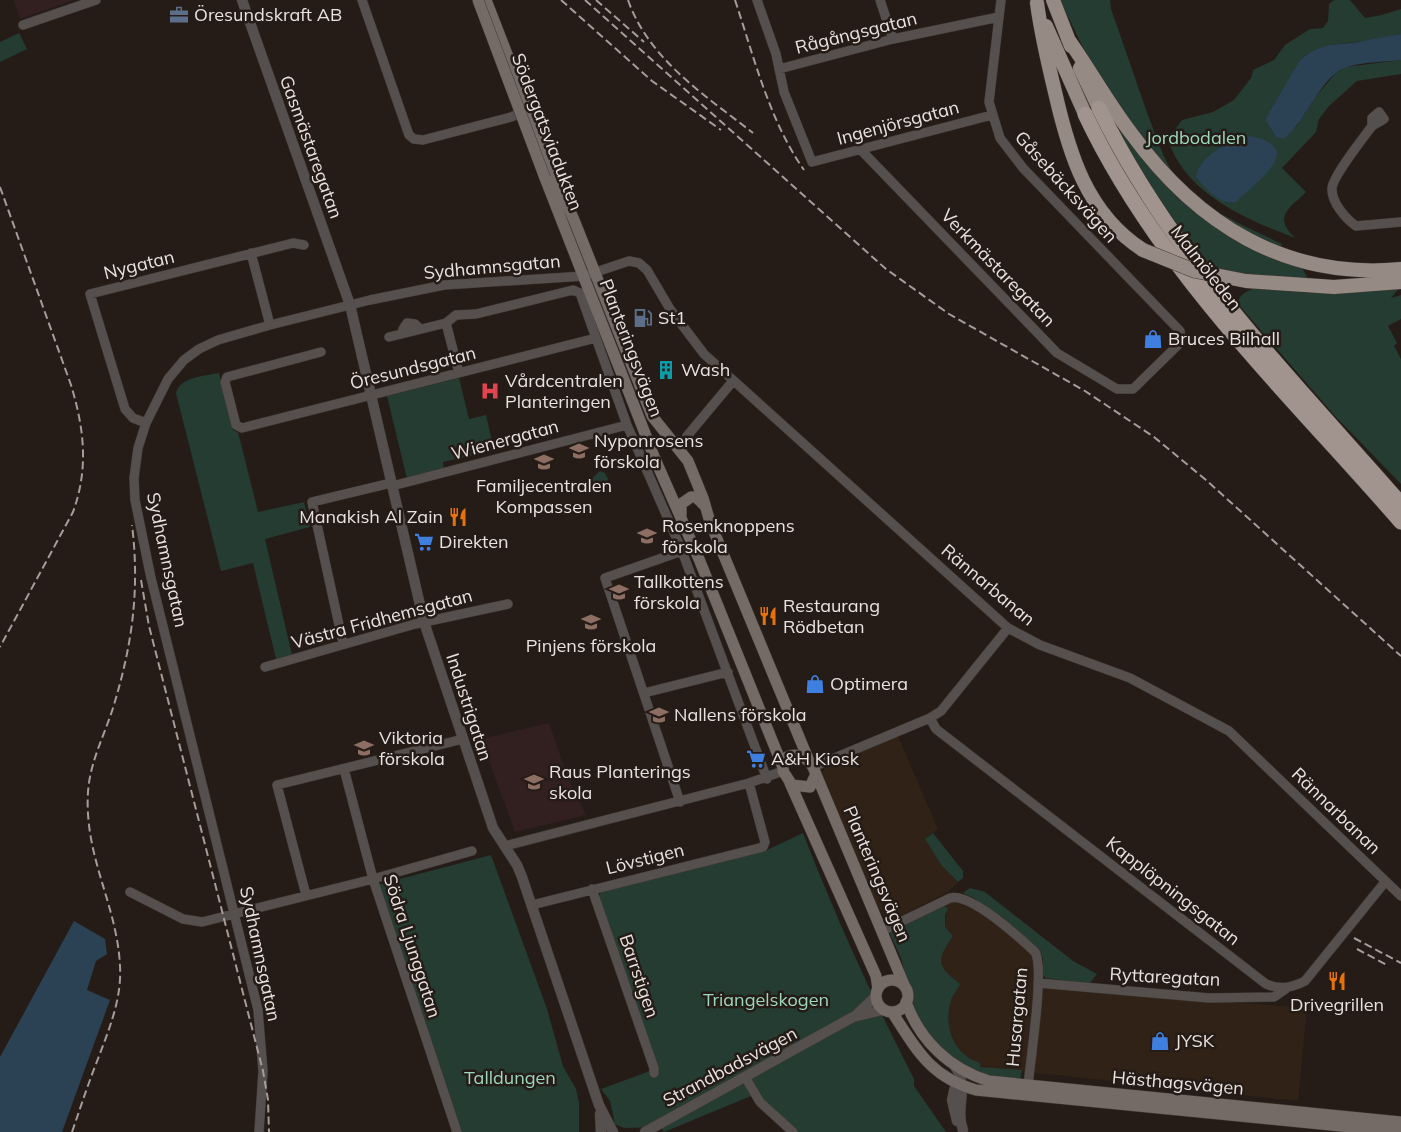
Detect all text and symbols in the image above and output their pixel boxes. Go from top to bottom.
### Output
place label: Öresundskraft AB [194,3,342,26]
office icon: Öresundskraft AB [168,4,190,26]
street label: Rågångsgatan [793,6,919,59]
street label: Södergatsviadukten [507,50,588,214]
street label: Gasmästaregatan [275,72,348,222]
street label: Ingenjörsgatan [834,95,962,150]
street label: Gåsebäcksvägen [1010,126,1123,247]
park label: Jordbodalen [1146,126,1246,149]
street label: Verkmästaregatan [936,204,1061,331]
street label: Malmöleden [1166,220,1247,315]
street label: Nygatan [101,245,177,284]
street label: Sydhamnsgatan [423,249,561,284]
street label: Planteringsvägen [595,276,668,420]
place label: St1 [658,306,686,329]
fuel station icon: St1 [632,307,654,329]
place label: Bruces Bilhall [1168,327,1280,350]
shop icon: Bruces Bilhall [1142,328,1164,350]
street label: Öresundsgatan [348,341,478,394]
place label: Wash [681,358,730,381]
building icon: Wash [655,359,677,381]
place label: Vårdcentralen Planteringen [505,369,623,413]
hospital icon: Vårdcentralen Planteringen [479,380,501,402]
street label: Wienergatan [449,414,561,465]
place label: Nyponrosens förskola [594,429,704,473]
school or university icon: Nyponrosens förskola [568,440,590,462]
school or university icon: Familjecentralen Kompassen [533,451,555,473]
place label: Familjecentralen Kompassen [476,474,612,518]
street label: Sydhamnsgatan [142,490,193,629]
place label: Manakish Al Zain [299,505,443,528]
restaurant icon: Manakish Al Zain [447,506,469,528]
place label: Rosenknoppens förskola [662,514,795,558]
school or university icon: Rosenknoppens förskola [636,525,658,547]
place label: Direkten [439,530,509,553]
supermarket icon: Direkten [413,531,435,553]
street label: Rännarbanan [937,539,1040,630]
place label: Tallkottens förskola [634,570,724,614]
school or university icon: Tallkottens förskola [608,581,630,603]
street label: Västra Fridhemsgatan [289,583,475,654]
place label: Restaurang Rödbetan [783,594,880,638]
restaurant icon: Restaurang Rödbetan [757,605,779,627]
school or university icon: Pinjens förskola [580,611,602,633]
place label: Pinjens förskola [526,634,656,657]
street label: Industrigatan [441,650,498,763]
place label: Optimera [830,672,908,695]
shop icon: Optimera [804,673,826,695]
place label: Nallens förskola [674,703,807,726]
school or university icon: Nallens förskola [648,704,670,726]
place label: Viktoria förskola [379,726,445,770]
school or university icon: Viktoria förskola [353,737,375,759]
place label: A&H Kiosk [771,747,860,770]
supermarket icon: A&H Kiosk [745,748,767,770]
place label: Raus Planterings skola [549,760,691,804]
street label: Rännarbanan [1287,762,1386,859]
school or university icon: Raus Planterings skola [523,771,545,793]
street label: Planteringsvägen [838,802,917,945]
street label: Kapplöpningsgatan [1102,831,1245,950]
street label: Lövstigen [603,838,686,879]
street label: Södra Ljunggatan [378,871,446,1020]
street label: Sydhamnsgatan [235,884,286,1023]
street label: Barrstigen [614,931,664,1021]
street label: Ryttaregatan [1109,962,1221,991]
street label: Husargatan [1001,966,1032,1068]
restaurant icon: Drivegrillen [1326,970,1348,992]
park label: Triangelskogen [703,988,829,1011]
place label: Drivegrillen [1290,993,1384,1016]
street label: Strandbadsvägen [659,1021,801,1112]
place label: JYSK [1175,1029,1215,1052]
shop icon: JYSK [1149,1030,1171,1052]
street label: Hästhagsvägen [1111,1065,1245,1100]
park label: Talldungen [464,1066,556,1089]

